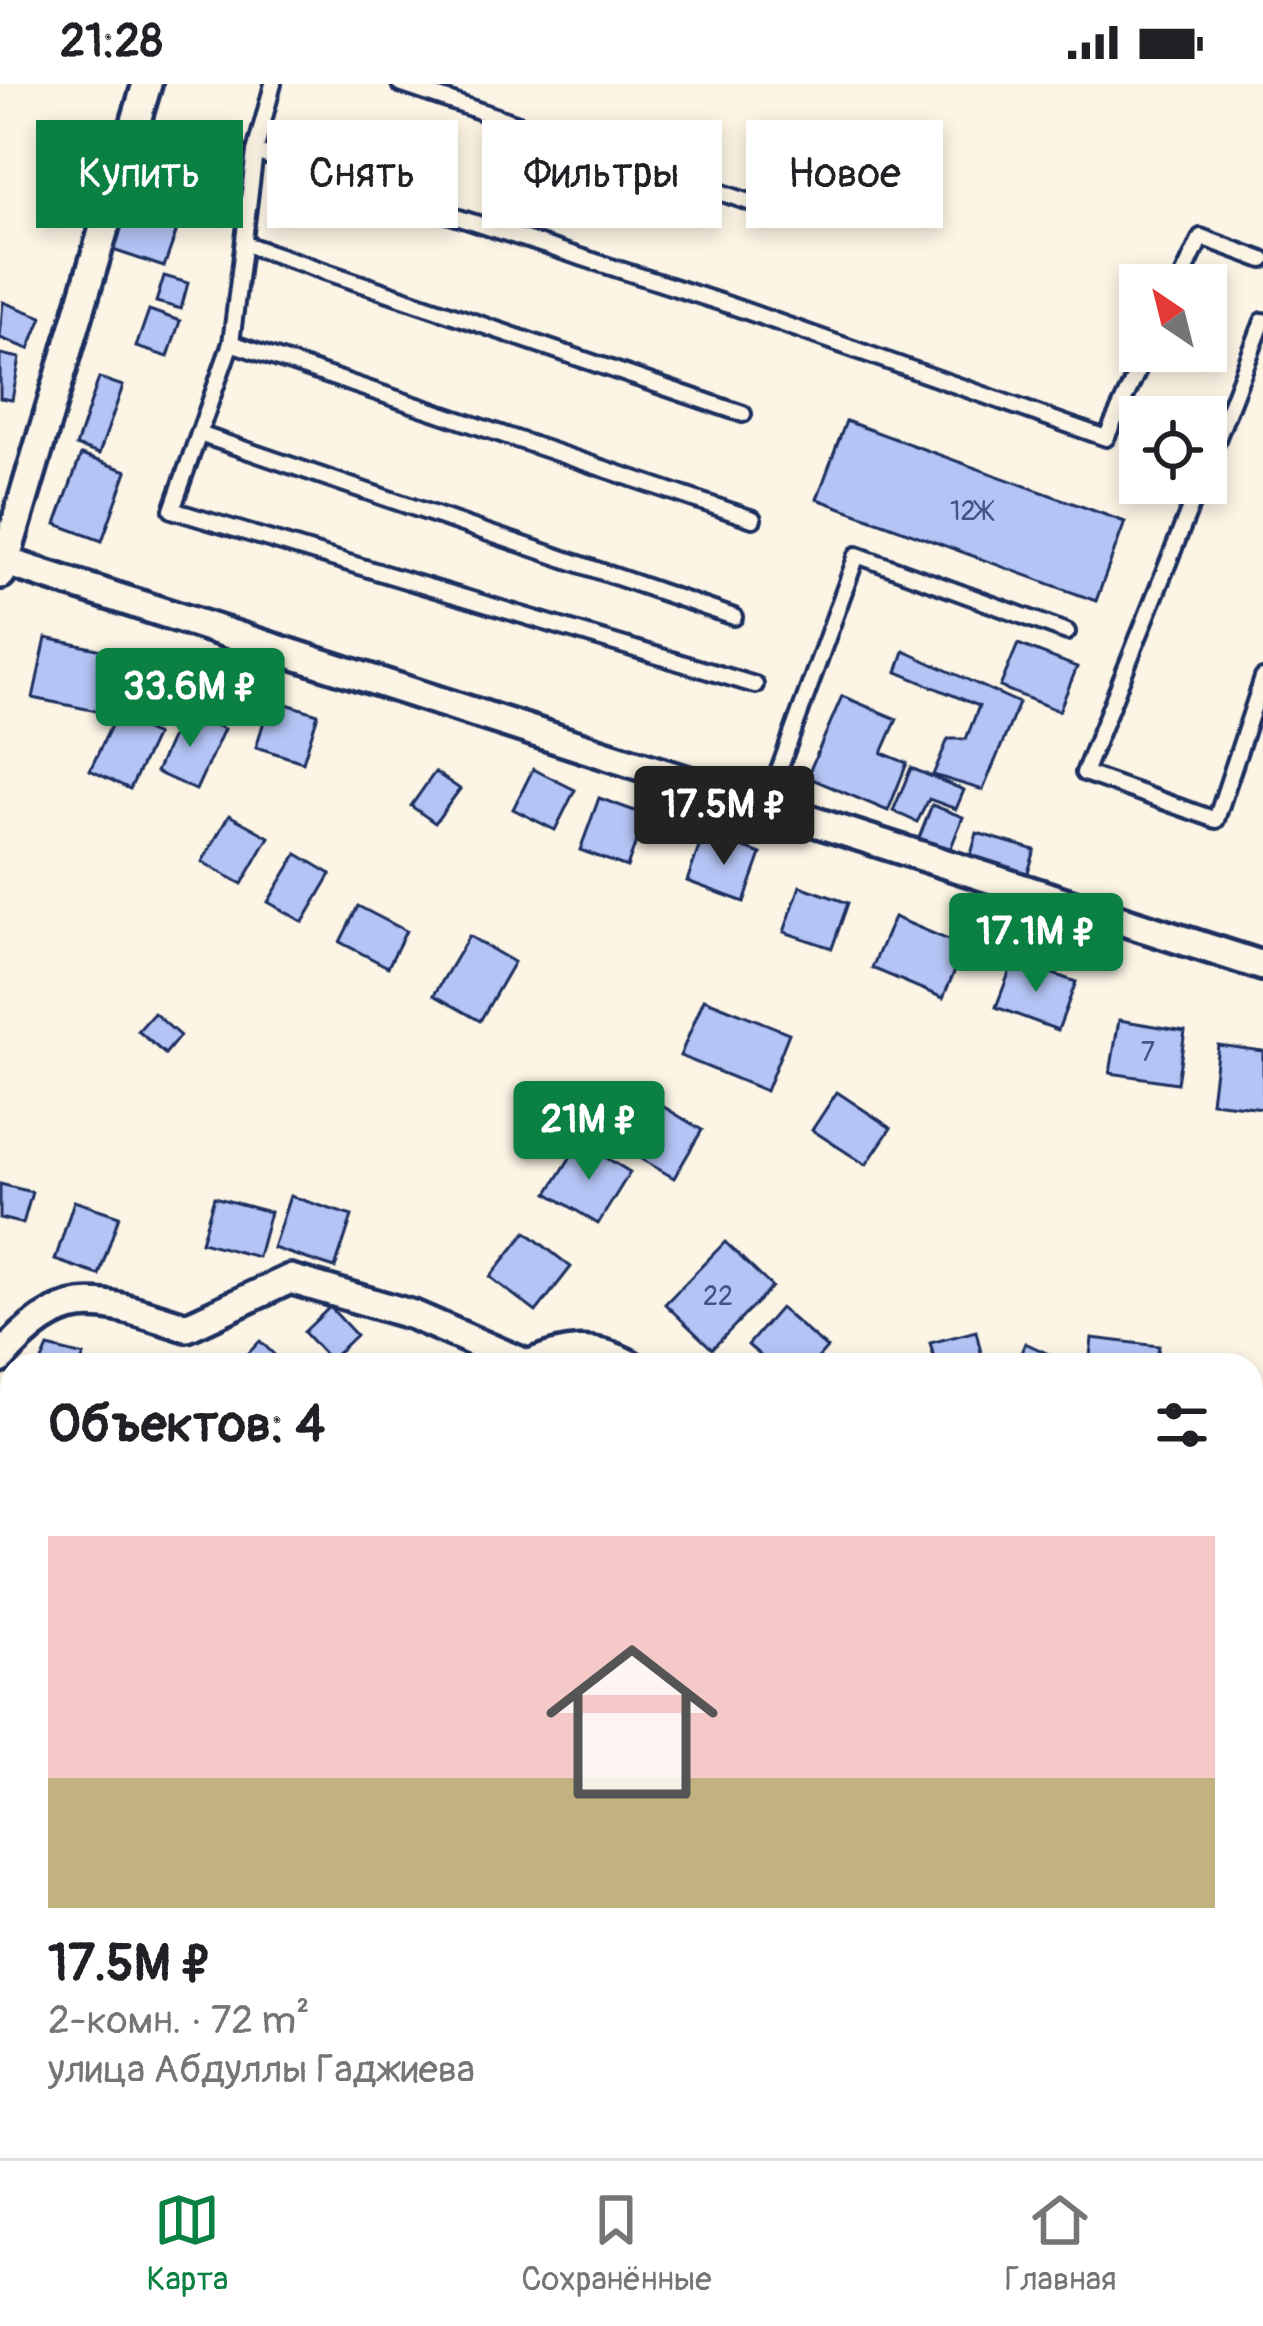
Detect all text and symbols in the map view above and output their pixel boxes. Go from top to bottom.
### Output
text: 21:28 [60,14,163,70]
chip: Купить [36,120,243,228]
chip: Снять [267,120,458,228]
chip: Фильтры [482,120,722,228]
chip: Новое [746,120,943,228]
north arrow [1119,264,1227,372]
map controls [1119,264,1227,504]
button: locate [1119,396,1227,504]
house number: 12Ж [950,495,995,528]
pin: 33.6M ₽ [79,648,301,750]
text: 33.6M ₽ [123,662,257,711]
pin: 17.5M ₽ [613,766,835,868]
text: 17.5M ₽ [661,780,787,829]
pin: 17.1M ₽ [925,893,1147,995]
text: 17.1M ₽ [976,907,1096,956]
house number: 7 [1141,1036,1155,1069]
pin: 21M ₽ [505,1081,673,1183]
text: 21M ₽ [541,1095,638,1144]
house number: 22 [703,1280,733,1313]
icon: filters [1149,1392,1215,1458]
text: Объектов: 4 [48,1393,325,1457]
icon: home [524,1614,740,1830]
text: 17.5M ₽ [48,1932,212,1996]
text: 2-комн. · 72 m² [48,1996,310,2045]
text: улица Абдуллы Гаджиева [48,2045,475,2094]
tab: Карта [146,2187,228,2300]
tab: Сохранённые [521,2187,711,2300]
tab: Главная [1004,2187,1117,2300]

